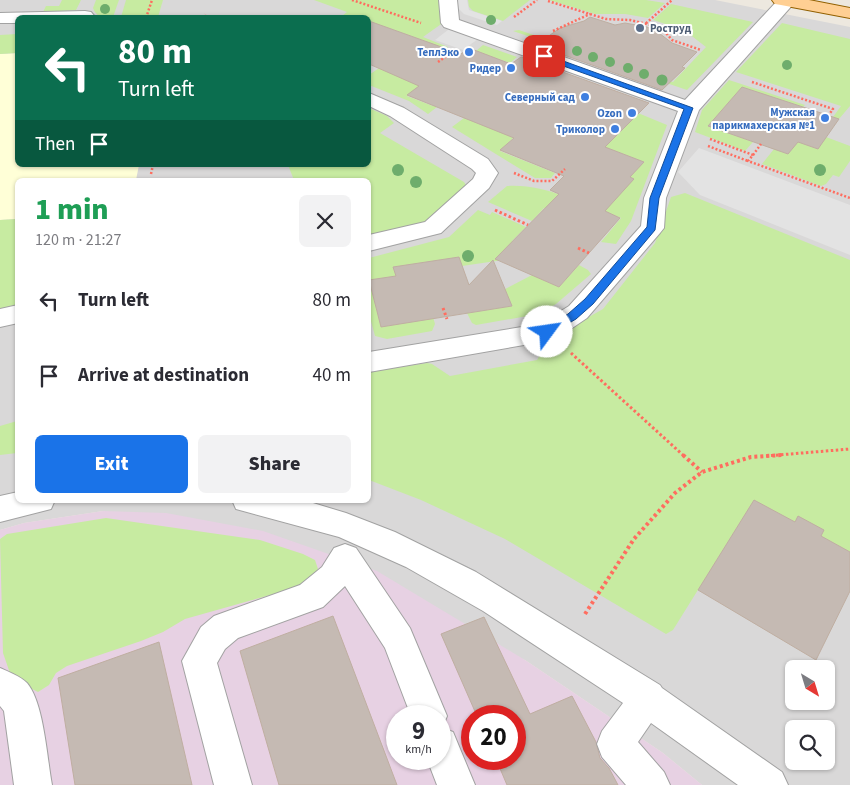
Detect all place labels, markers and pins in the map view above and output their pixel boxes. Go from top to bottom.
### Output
place label: Роструд [650,21,692,36]
marker: Роструд [634,22,646,34]
pin [523,35,565,77]
place label: ТеплЭко [417,45,459,60]
marker: ТеплЭко [463,46,475,58]
place label: Ридер [470,61,501,76]
marker: Ридер [505,62,517,74]
place label: Северный сад [505,90,576,105]
marker: Северный сад [579,91,591,103]
place label: Мужская парикмахерская №1 [712,105,815,133]
place label: Ozon [597,106,622,121]
marker: Ozon [626,107,638,119]
marker: Мужская парикмахерская №1 [819,112,831,124]
place label: Триколор [556,122,605,137]
marker: Триколор [609,123,621,135]

